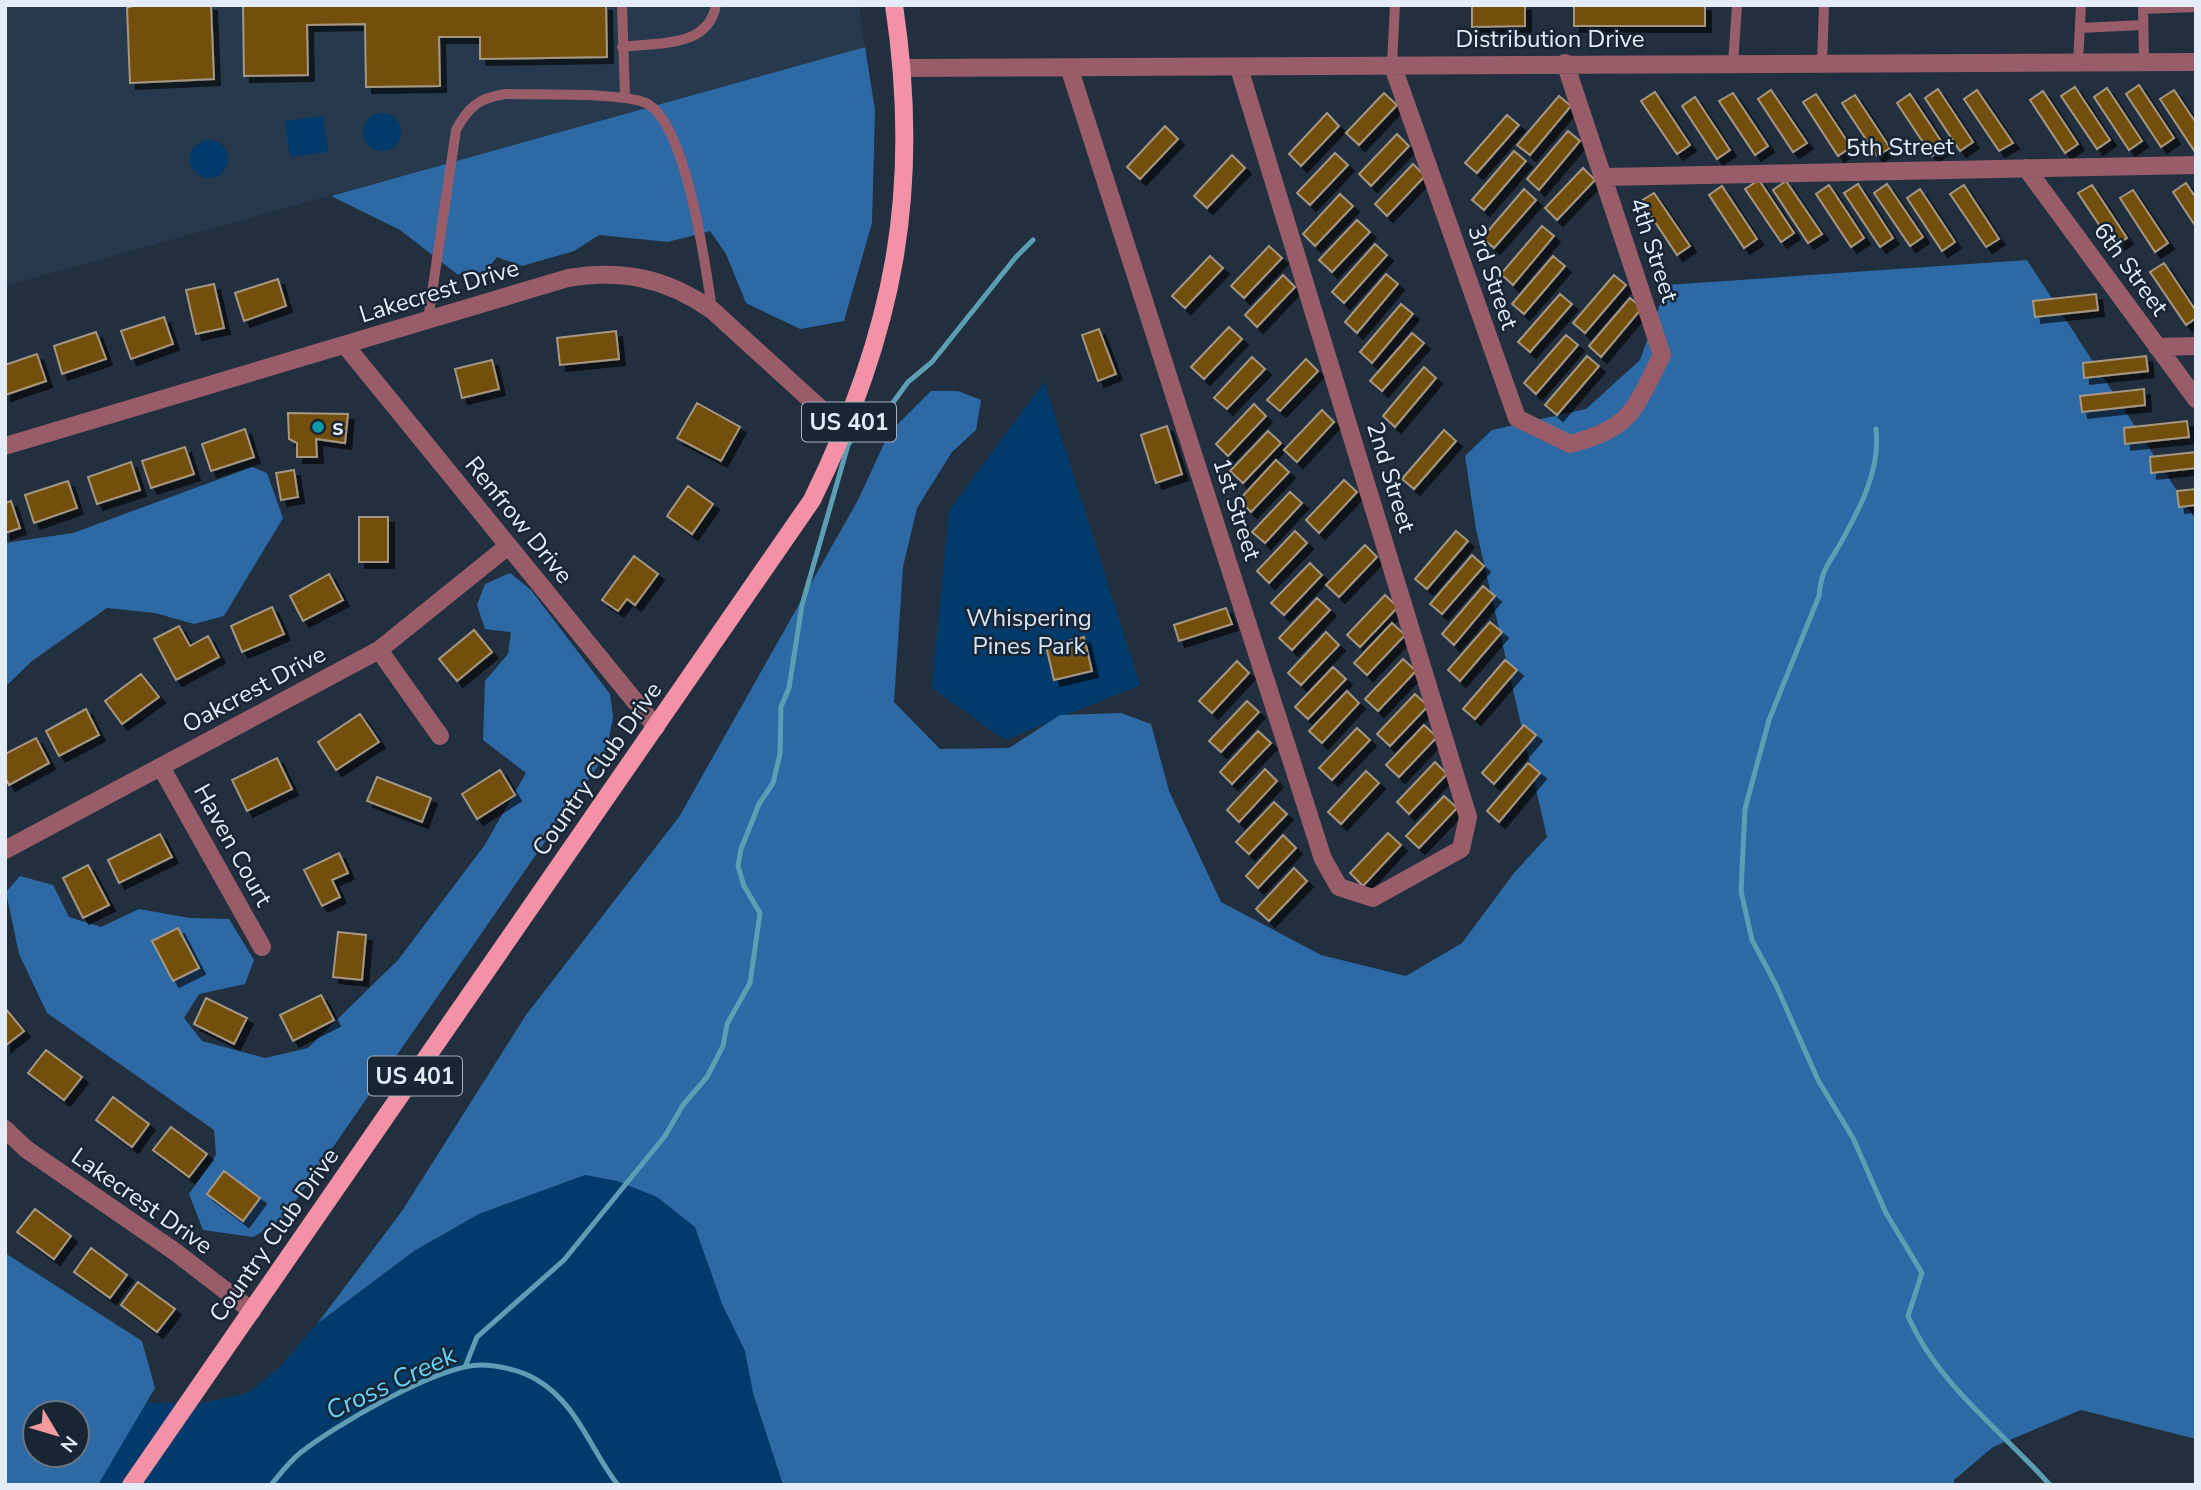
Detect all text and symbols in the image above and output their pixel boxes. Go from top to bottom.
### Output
street label: Distribution Drive [1456,23,1644,55]
street label: 5th Street [1846,130,1955,164]
street label: 4th Street [1622,194,1686,307]
street label: 6th Street [2086,216,2176,323]
street label: 3rd Street [1460,221,1526,334]
street label: Lakecrest Drive [355,252,523,330]
road number: US 401 [802,402,896,442]
place label: s [332,411,344,443]
street label: 2nd Street [1359,418,1423,537]
marker: s [310,419,326,435]
street label: Renfrow Drive [458,450,580,590]
street label: 1st Street [1205,454,1269,565]
park label: Whispering Pines Park [966,602,1092,662]
street label: Oakcrest Drive [177,638,331,740]
street label: Country Club Drive [525,676,669,862]
street label: Haven Court [186,778,280,912]
road number: US 401 [368,1056,462,1096]
street label: Lakecrest Drive [65,1140,219,1262]
street label: Country Club Drive [202,1142,346,1328]
water label: Cross Creek [320,1337,463,1428]
north arrow [21,1399,91,1469]
text: N [54,1430,83,1457]

